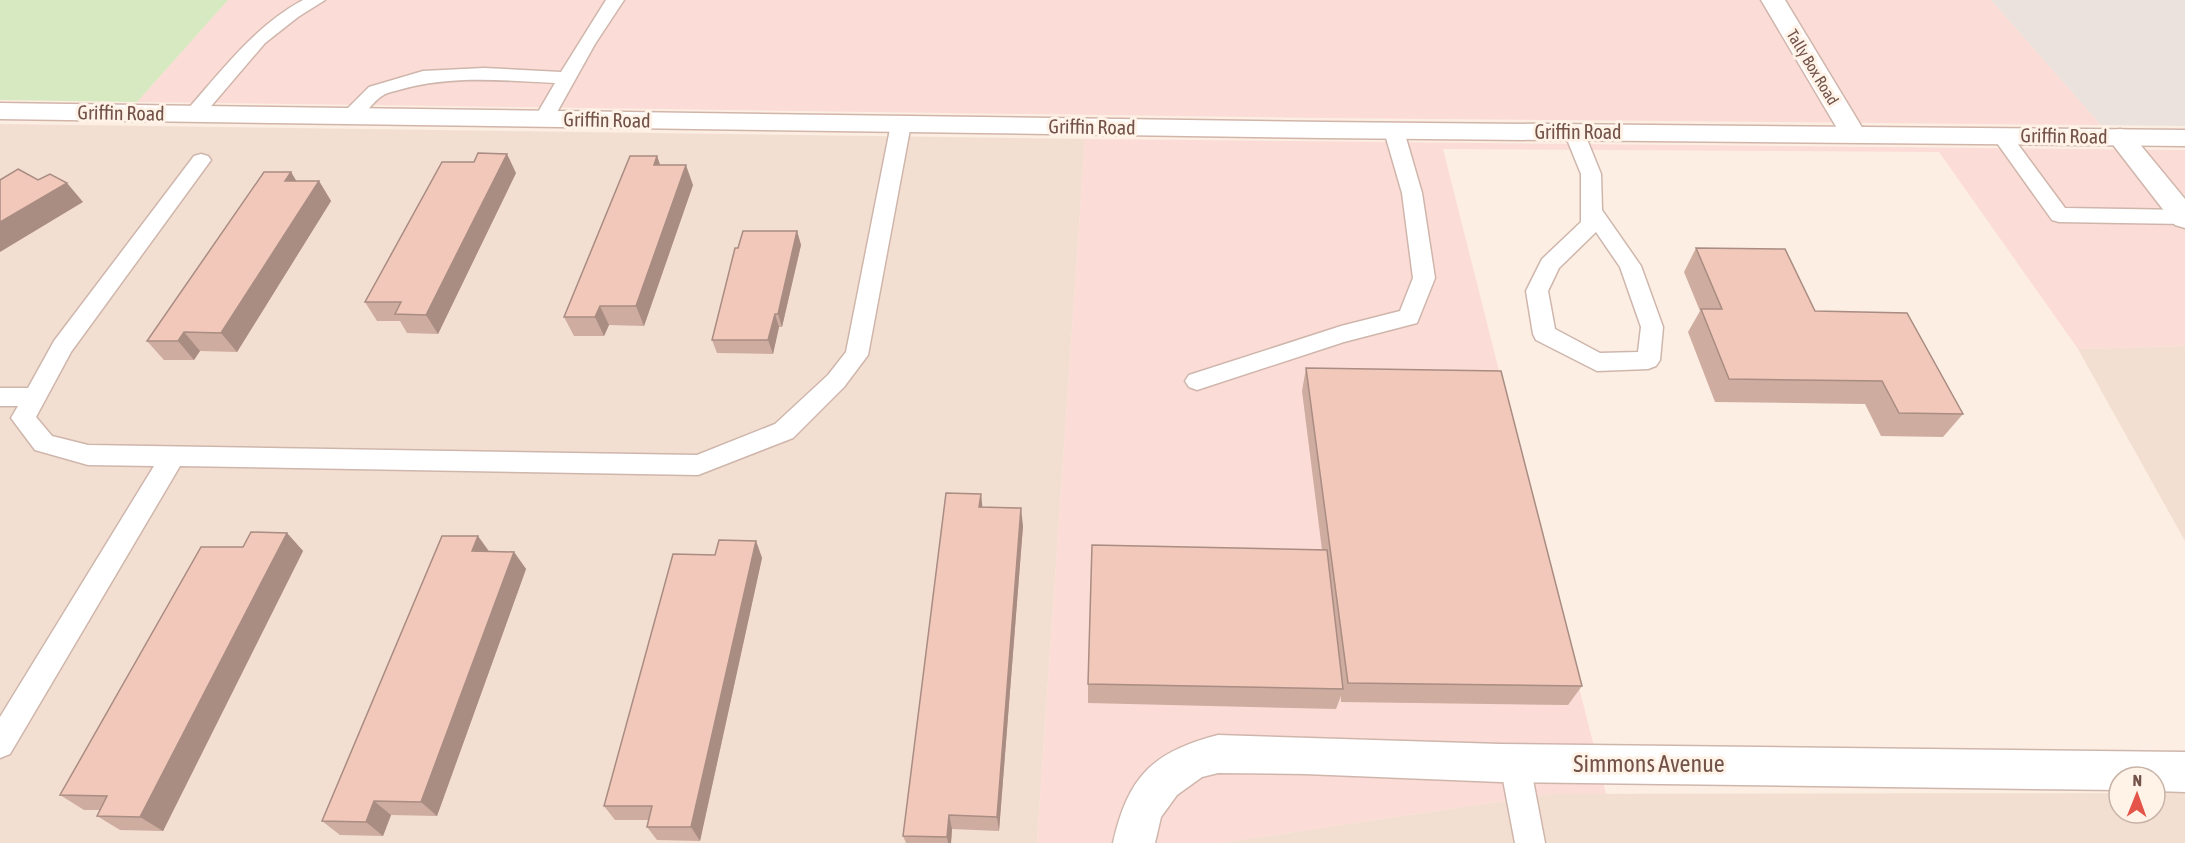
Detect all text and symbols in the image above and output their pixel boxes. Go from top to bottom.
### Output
street label: Tally Box Road [1783,26,1842,108]
street label: Griffin Road [77,100,165,125]
street label: Griffin Road [563,107,651,132]
street label: Griffin Road [1048,114,1136,139]
street label: Griffin Road [1534,120,1622,143]
street label: Griffin Road [2020,123,2108,148]
street label: Simmons Avenue [1573,750,1725,777]
north arrow [2107,765,2167,825]
text: N [2132,771,2142,789]

